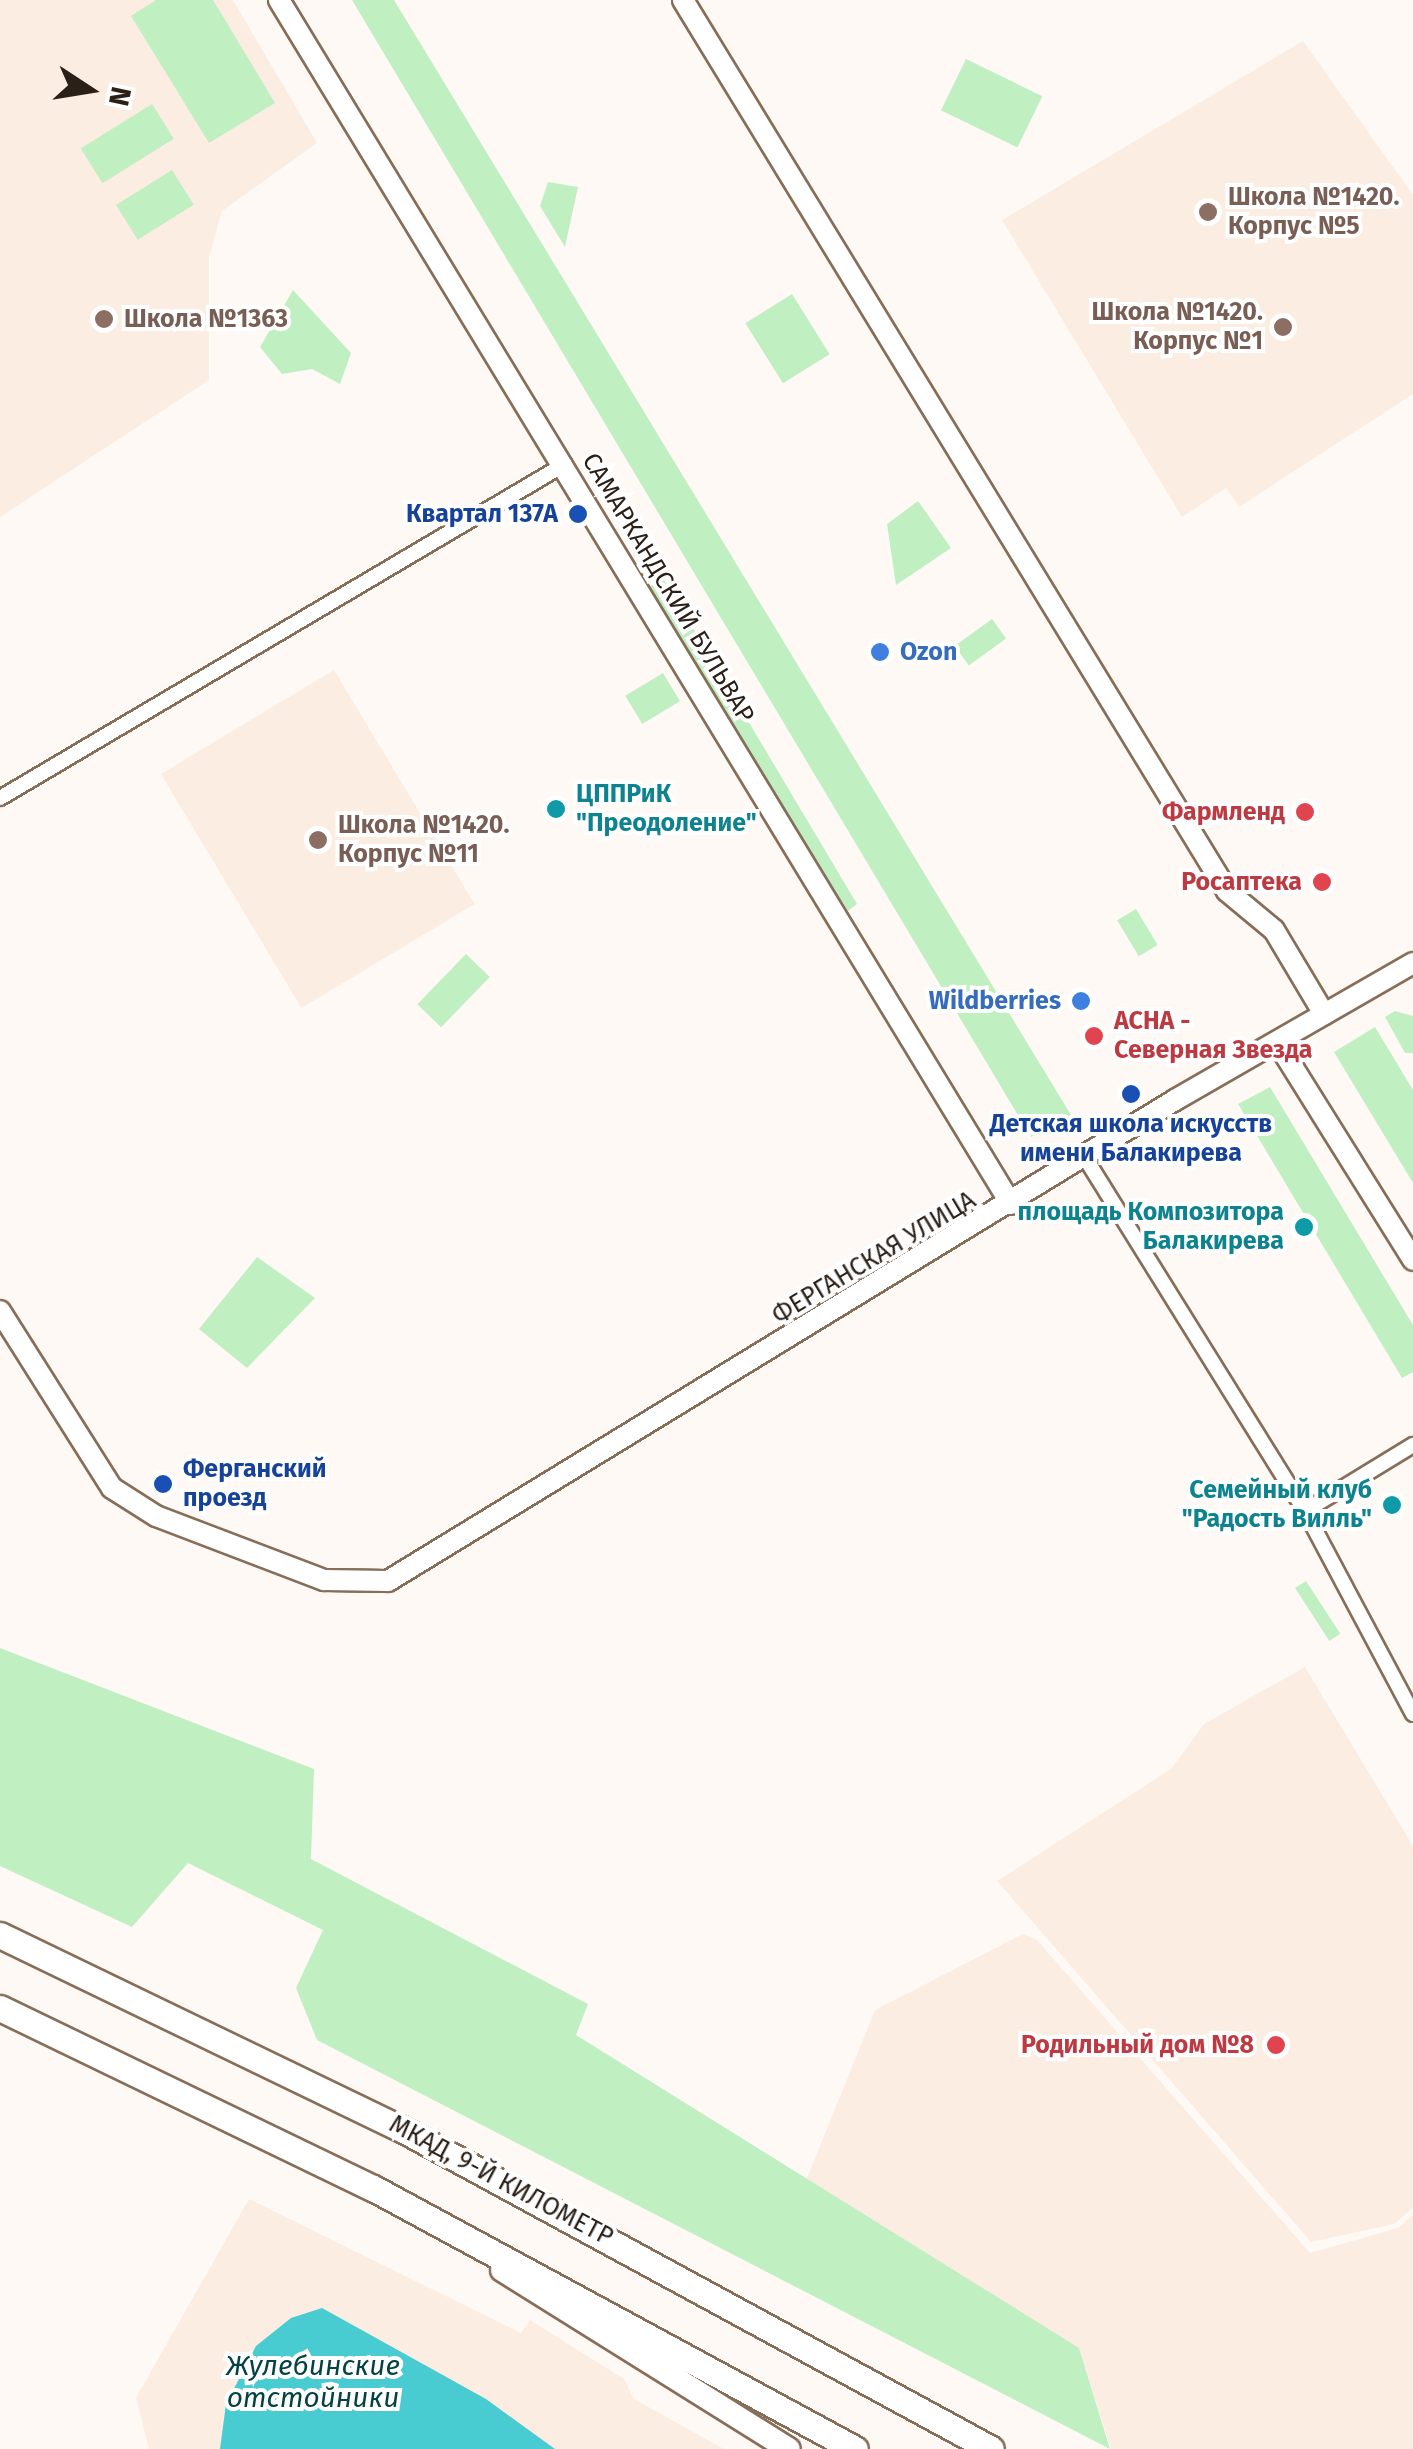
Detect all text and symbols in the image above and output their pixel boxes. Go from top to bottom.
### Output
north arrow [40,40,140,140]
text: N [102,84,138,109]
place label: Школа №1420. Корпус №5 [1228,183,1399,242]
marker: Школа №1420. Корпус №5 [1197,201,1219,223]
place label: Школа №1420. Корпус №1 [1092,298,1263,357]
place label: Школа №1363 [124,304,288,334]
marker: Школа №1363 [93,308,115,330]
marker: Школа №1420. Корпус №1 [1272,316,1294,338]
street label: САМАРКАНДСКИЙ БУЛЬВАР [576,448,760,728]
place label: Квартал 137А [406,499,558,529]
marker: Квартал 137А [567,503,589,525]
place label: Ozon [900,637,957,667]
marker: Ozon [869,641,891,663]
place label: ЦППРиК "Преодоление" [576,780,757,839]
place label: Фармленд [1162,797,1285,827]
marker: ЦППРиК "Преодоление" [545,798,567,820]
marker: Фармленд [1294,801,1316,823]
place label: Школа №1420. Корпус №11 [338,811,509,870]
marker: Школа №1420. Корпус №11 [307,829,329,851]
place label: Росаптека [1181,867,1302,897]
marker: Росаптека [1311,871,1333,893]
place label: Wildberries [929,986,1061,1016]
marker: Wildberries [1070,990,1092,1012]
place label: АСНА - Северная Звезда [1114,1007,1313,1066]
marker: АСНА - Северная Звезда [1083,1025,1105,1047]
marker: Детская школа искусств имени Балакирева [1120,1083,1142,1105]
place label: Детская школа искусств имени Балакирева [990,1110,1272,1169]
street label: ФЕРГАНСКАЯ УЛИЦА [767,1185,981,1331]
place label: площадь Композитора Балакирева [1018,1198,1284,1257]
marker: площадь Композитора Балакирева [1293,1216,1315,1238]
place label: Ферганский проезд [183,1455,326,1514]
marker: Ферганский проезд [152,1473,174,1495]
place label: Семейный клуб "Радость Вилль" [1182,1476,1372,1535]
marker: Семейный клуб "Радость Вилль" [1381,1494,1403,1516]
place label: Родильный дом №8 [1021,2030,1254,2060]
marker: Родильный дом №8 [1263,2032,1289,2058]
street label: МКАД, 9-Й КИЛОМЕТР [384,2109,618,2253]
water label: Жулебинские отстойники [226,2349,400,2415]

